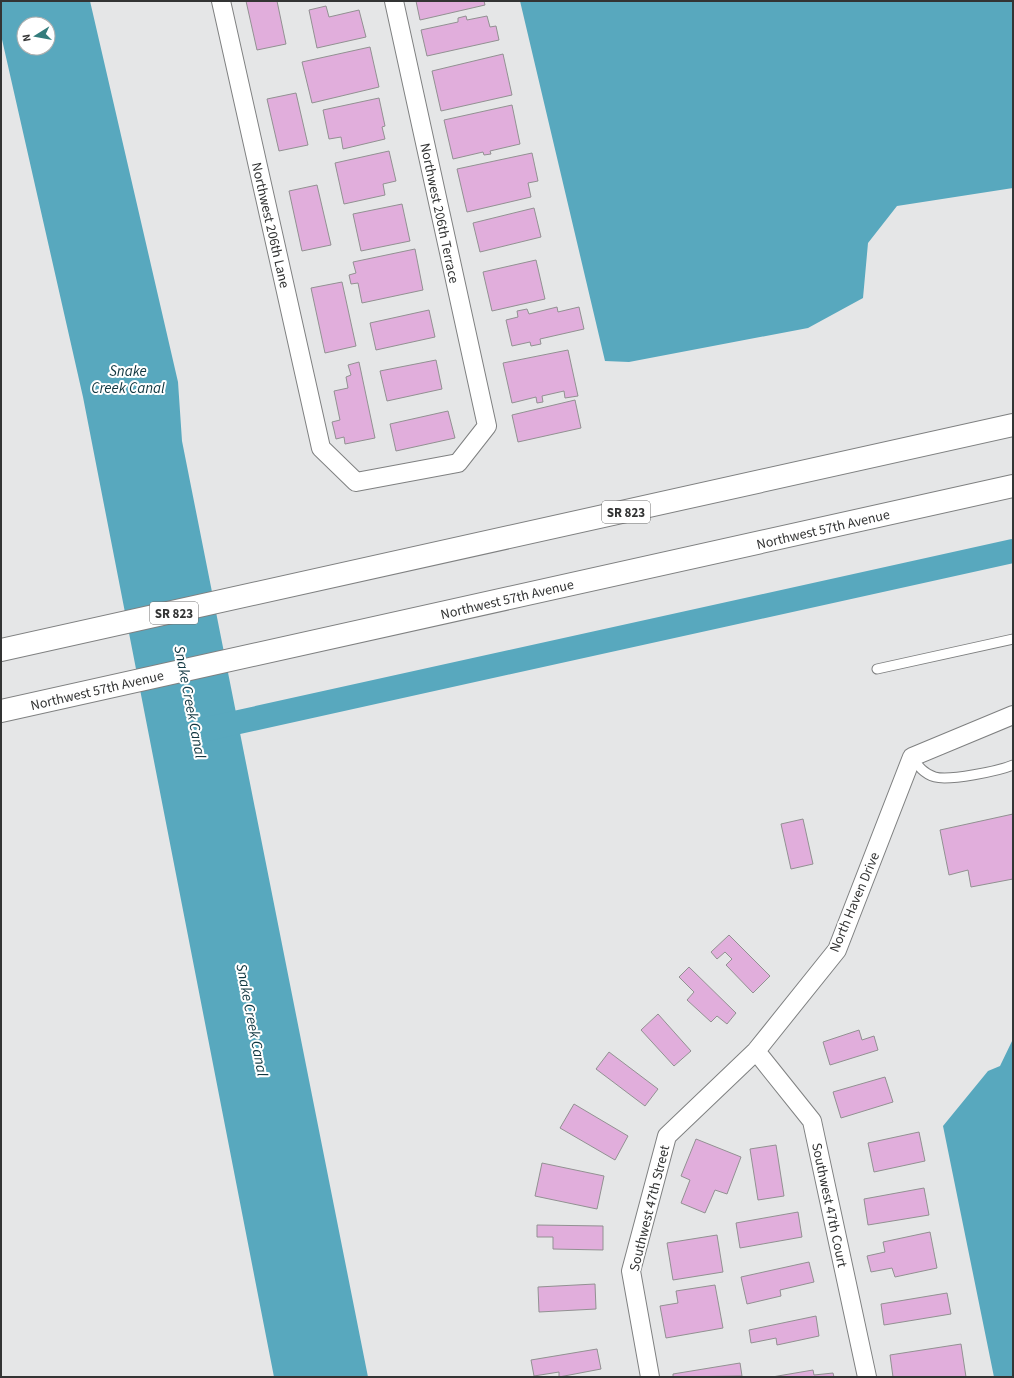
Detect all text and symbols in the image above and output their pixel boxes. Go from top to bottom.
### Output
north arrow [16,16,56,56]
text: N [19,33,35,43]
street label: Northwest 206th Terrace [414,141,464,285]
street label: Northwest 206th Lane [246,160,294,290]
water label: Snake Creek Canal [91,361,165,399]
road number: SR 823 [602,501,650,523]
street label: Northwest 57th Avenue [755,505,892,555]
street label: Northwest 57th Avenue [439,575,576,625]
road number: SR 823 [150,602,198,624]
water label: Snake Creek Canal [168,644,211,760]
street label: Northwest 57th Avenue [29,666,166,716]
street label: North Haven Drive [825,849,885,956]
water label: Snake Creek Canal [230,962,273,1078]
street label: Southwest 47th Court [806,1141,852,1270]
street label: Southwest 47th Street [625,1143,675,1273]

